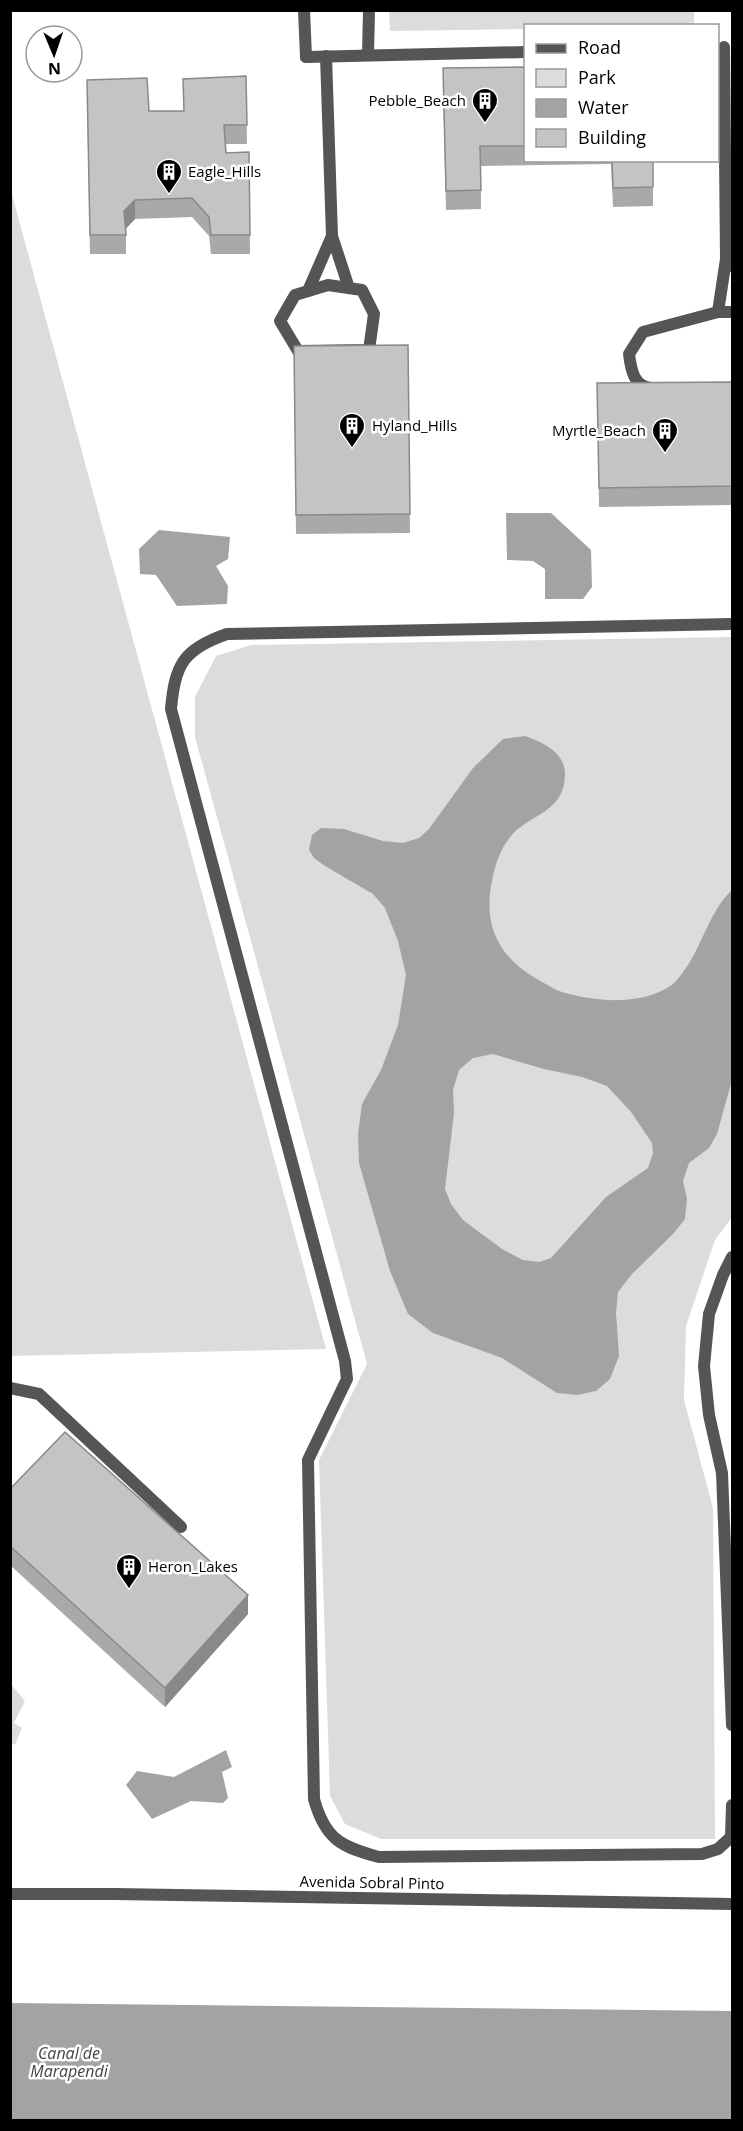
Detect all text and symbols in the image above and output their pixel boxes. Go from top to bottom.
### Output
north arrow [24,24,84,84]
legend [524,24,719,162]
text: Road [578,35,621,59]
text: N [48,58,61,80]
text: Park [578,65,616,89]
building icon: Pebble_Beach [470,86,500,124]
place label: Pebble_Beach [369,90,466,110]
text: Water [578,95,629,119]
text: Building [578,125,646,149]
building icon: Eagle_Hills [154,157,184,195]
place label: Eagle_Hills [188,161,261,181]
building icon: Hyland_Hills [337,411,367,449]
place label: Hyland_Hills [372,415,457,435]
building icon: Myrtle_Beach [650,416,680,454]
place label: Myrtle_Beach [552,420,646,440]
building icon: Heron_Lakes [114,1552,144,1590]
place label: Heron_Lakes [148,1556,238,1576]
street label: Avenida Sobral Pinto [299,1871,445,1893]
water label: Canal de Marapendi [30,2042,109,2082]

